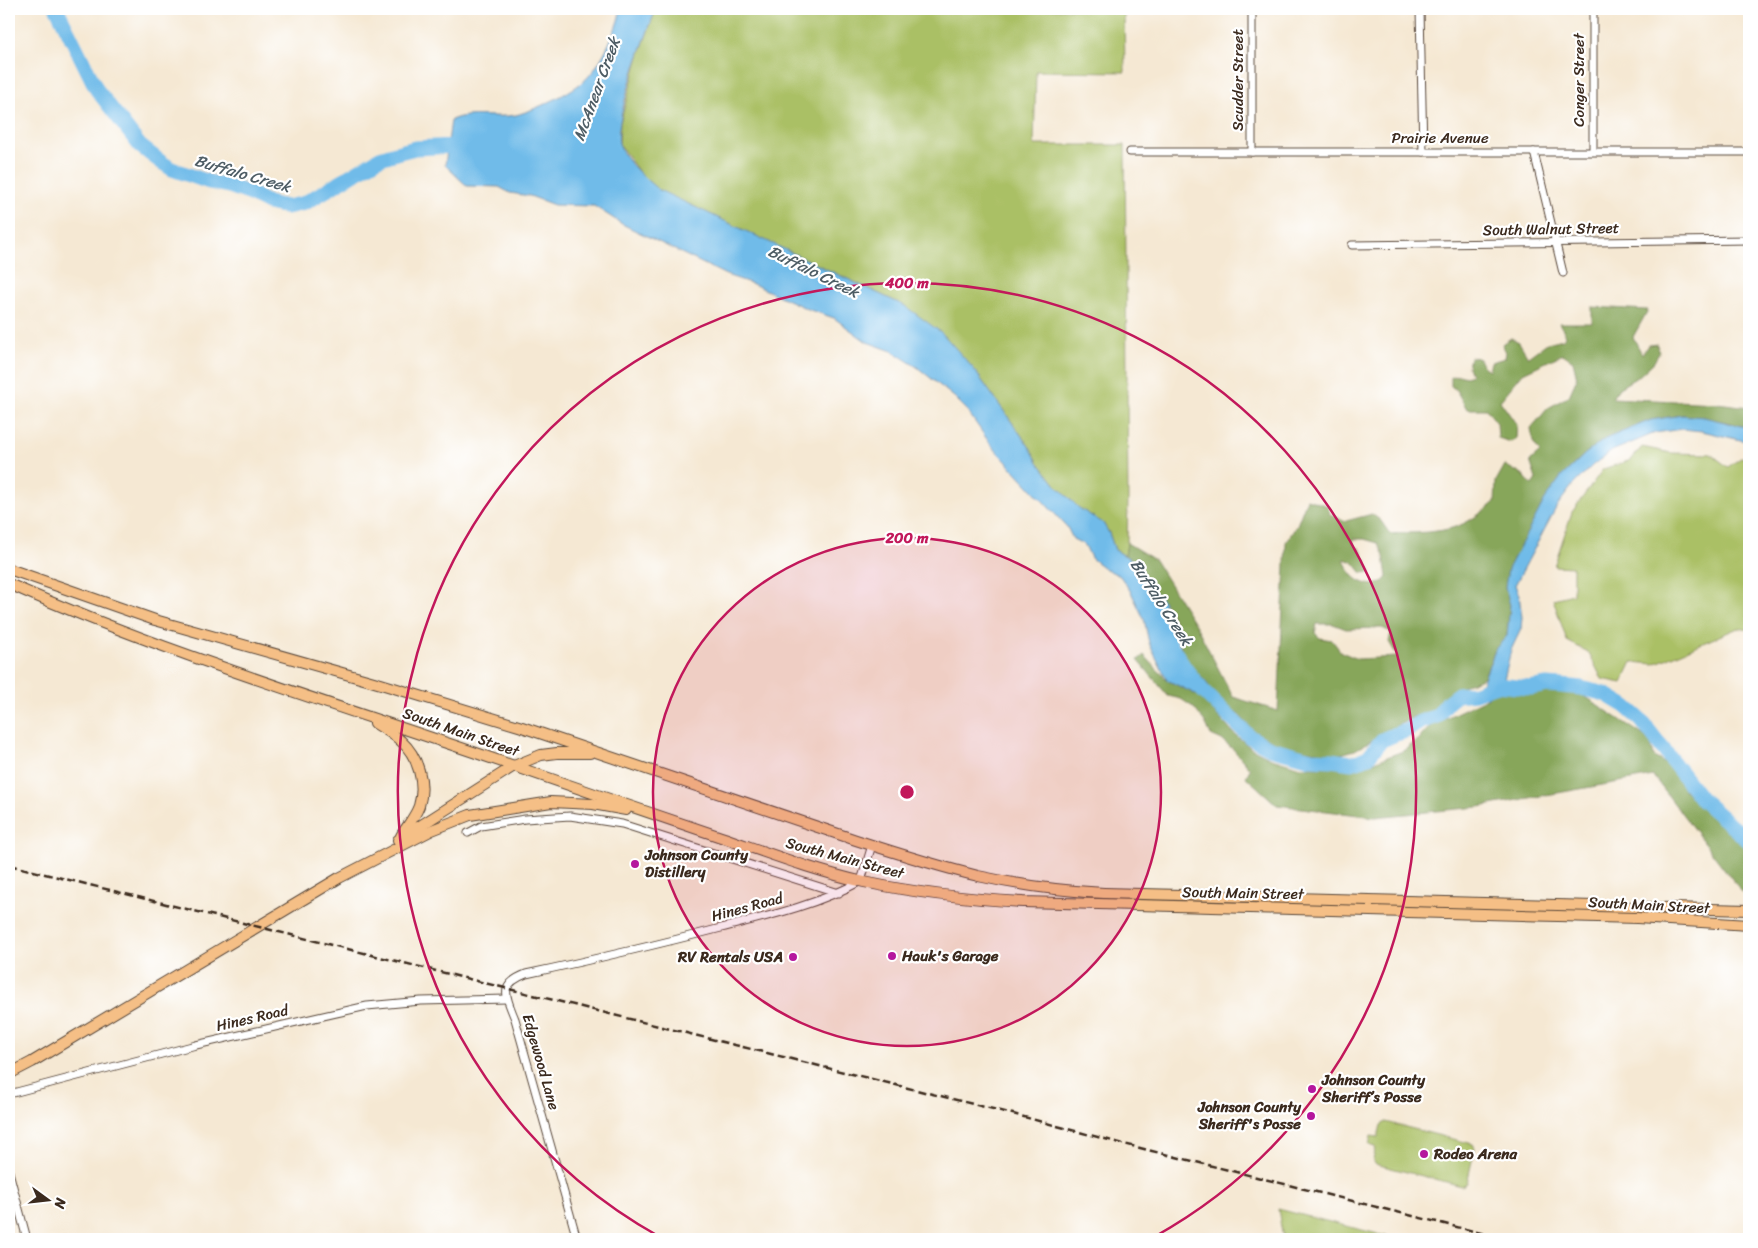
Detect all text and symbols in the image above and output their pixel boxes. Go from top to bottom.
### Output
street label: Scudder Street [1225,28,1251,131]
water label: McAnear Creek [564,31,629,145]
street label: Conger Street [1566,32,1592,127]
street label: Prairie Avenue [1391,125,1489,151]
water label: Buffalo Creek [191,146,296,201]
street label: South Walnut Street [1482,215,1620,243]
water label: Buffalo Creek [763,237,866,307]
text: 400 m [884,270,929,296]
text: 200 m [884,525,929,551]
water label: Buffalo Creek [1122,553,1202,653]
street label: South Main Street [399,700,524,764]
centre of rings [898,783,916,801]
street label: South Main Street [783,830,908,887]
place label: Johnson County Distillery [644,842,749,885]
marker: Johnson County Distillery [629,858,641,870]
street label: South Main Street [1182,879,1305,907]
street label: Hines Road [708,885,787,929]
street label: South Main Street [1588,889,1711,921]
place label: Hauk's Garage [901,943,999,969]
place label: RV Rentals USA [677,944,783,970]
marker: Hauk's Garage [886,950,898,962]
marker: RV Rentals USA [787,951,799,963]
street label: Hines Road [213,997,292,1039]
street label: Edgewood Lane [515,1011,567,1113]
place label: Johnson County Sheriff’s Posse [1321,1067,1426,1110]
marker: Johnson County Sheriff’s Posse [1306,1083,1318,1095]
place label: Johnson County Sheriff's Posse [1197,1094,1302,1137]
marker: Johnson County Sheriff's Posse [1305,1110,1317,1122]
place label: Rodeo Arena [1433,1141,1518,1167]
marker: Rodeo Arena [1418,1148,1430,1160]
north arrow [22,1176,72,1226]
text: N [47,1194,74,1211]

